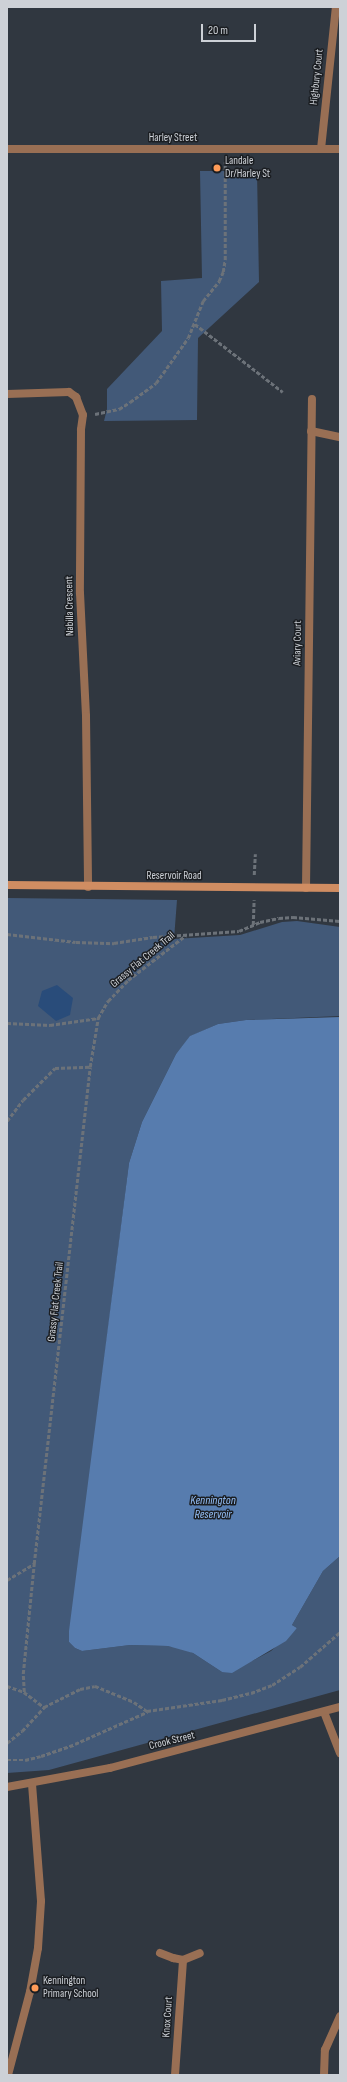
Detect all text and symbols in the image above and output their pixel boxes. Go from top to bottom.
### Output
scale bar [203,16,258,42]
text: 20 m [208,23,228,38]
street label: Highbury Court [308,48,326,106]
street label: Harley Street [149,131,197,145]
place label: Landale Dr/Harley St [225,155,270,181]
marker: Landale Dr/Harley St [212,163,222,173]
street label: Nabilla Crescent [63,576,77,636]
street label: Aviary Court [291,620,305,666]
street label: Reservoir Road [147,869,201,883]
street label: Grassy Flat Creek Trail [108,929,178,991]
street label: Grassy Flat Creek Trail [45,1262,67,1342]
water label: Kennington Reservoir [190,1494,236,1522]
street label: Crook Street [148,1729,196,1753]
place label: Kennington Primary School [43,1975,98,2001]
marker: Kennington Primary School [30,1983,40,1993]
street label: Knox Court [160,1996,176,2038]

